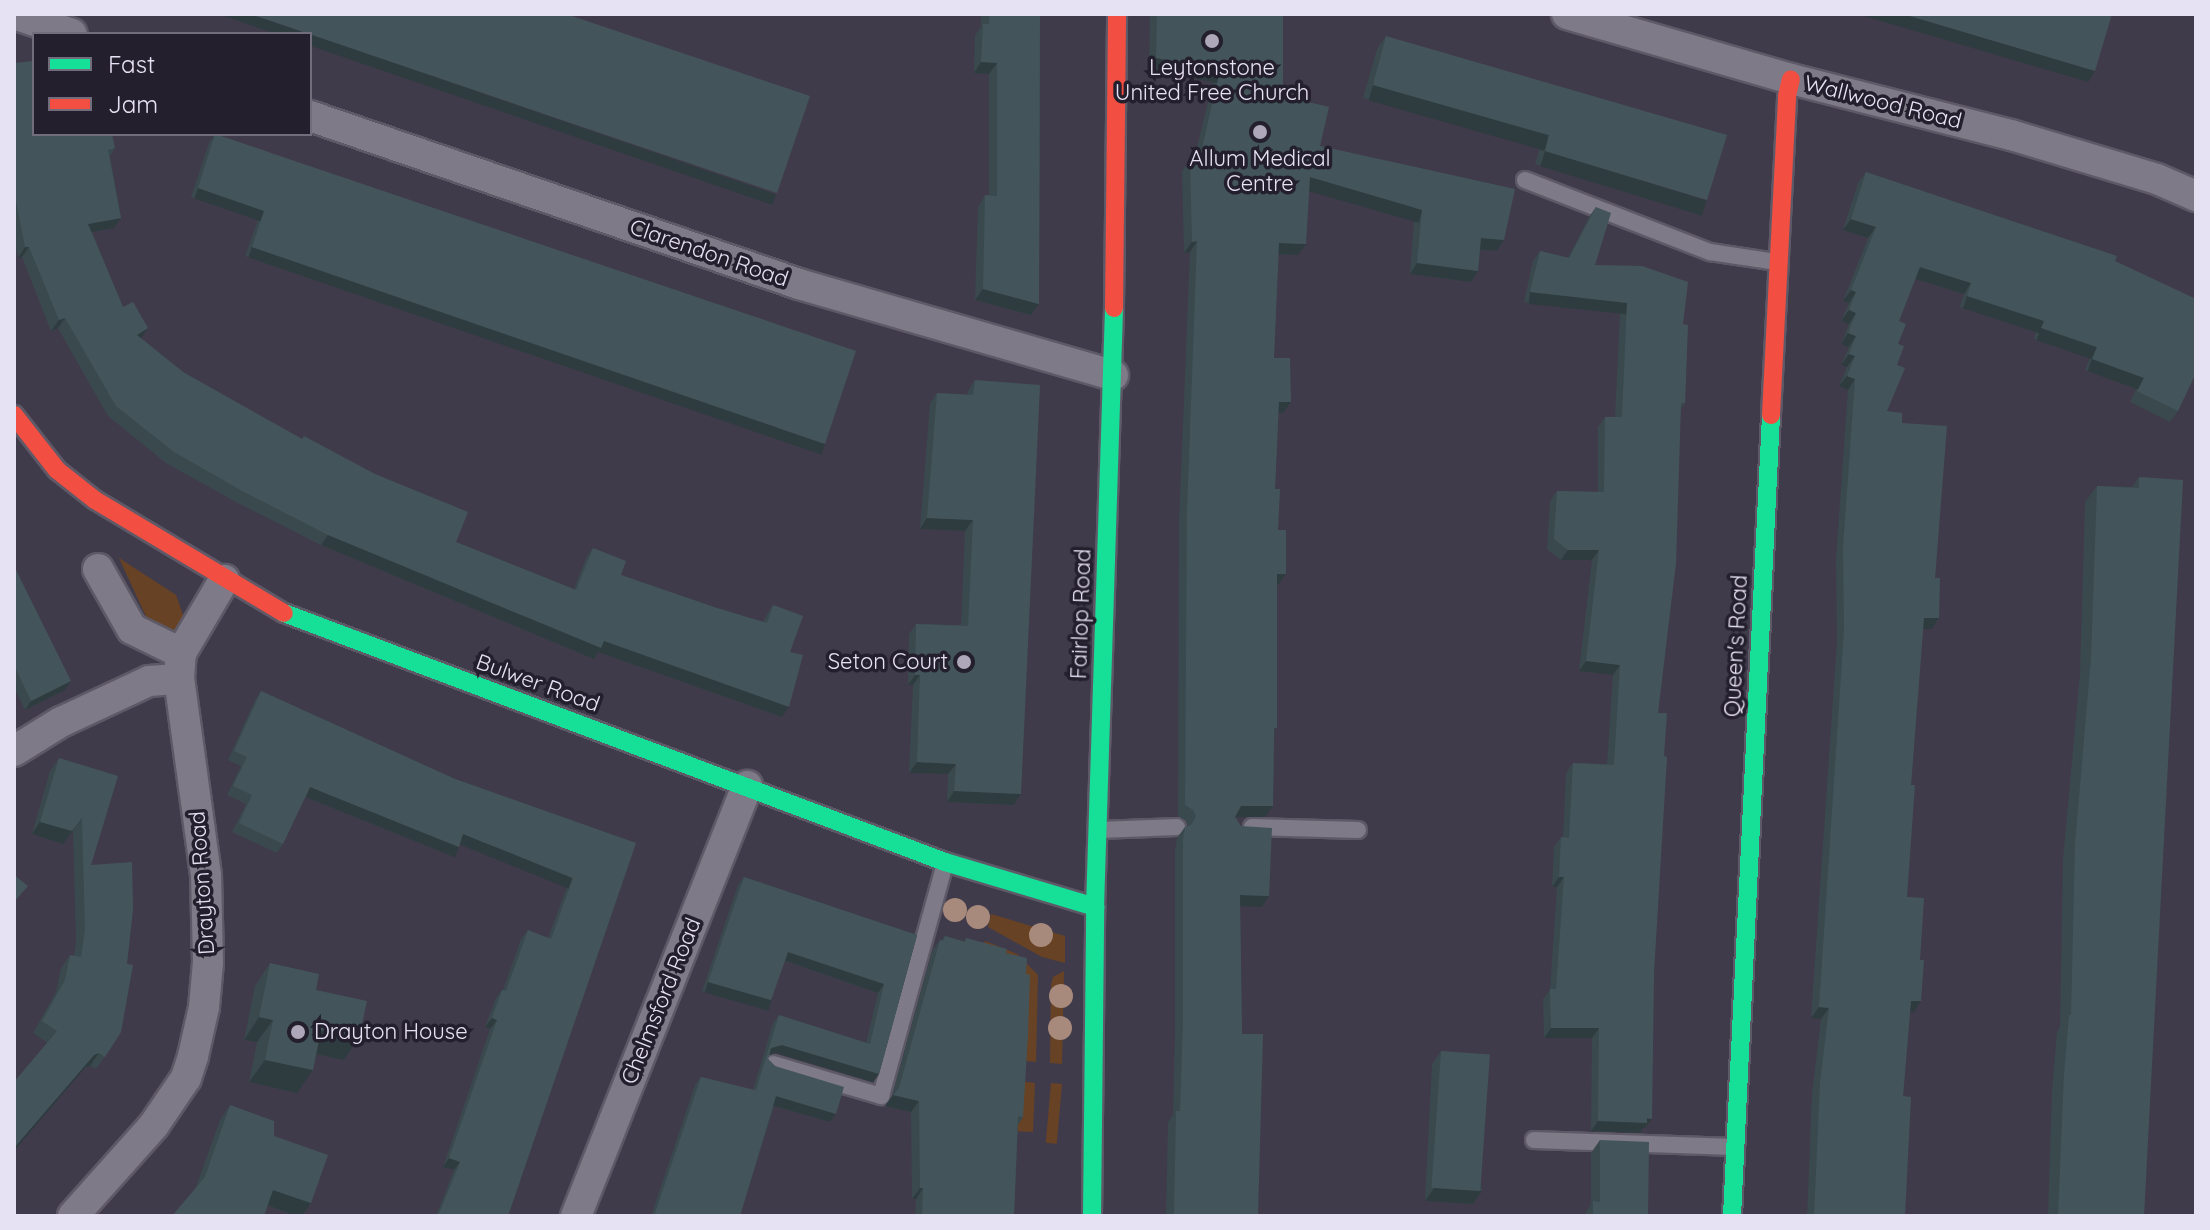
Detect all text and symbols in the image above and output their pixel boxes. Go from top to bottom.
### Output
legend [32,32,312,136]
marker: Leytonstone United Free Church [1203,32,1221,50]
text: Fast [108,49,155,79]
place label: Leytonstone United Free Church [1115,54,1309,106]
street label: Wallwood Road [1802,70,1964,134]
text: Jam [108,89,158,119]
marker: Allum Medical Centre [1251,123,1269,141]
place label: Allum Medical Centre [1189,145,1331,196]
street label: Clarendon Road [626,214,792,292]
street label: Fairlop Road [1066,548,1096,680]
street label: Queen's Road [1719,574,1753,718]
street label: Bulwer Road [473,648,603,718]
place label: Seton Court [828,649,948,675]
marker: Seton Court [955,653,973,671]
street label: Drayton Road [184,810,220,956]
street label: Chelmsford Road [616,914,706,1088]
place label: Drayton House [314,1019,468,1045]
marker: Drayton House [289,1023,307,1041]

